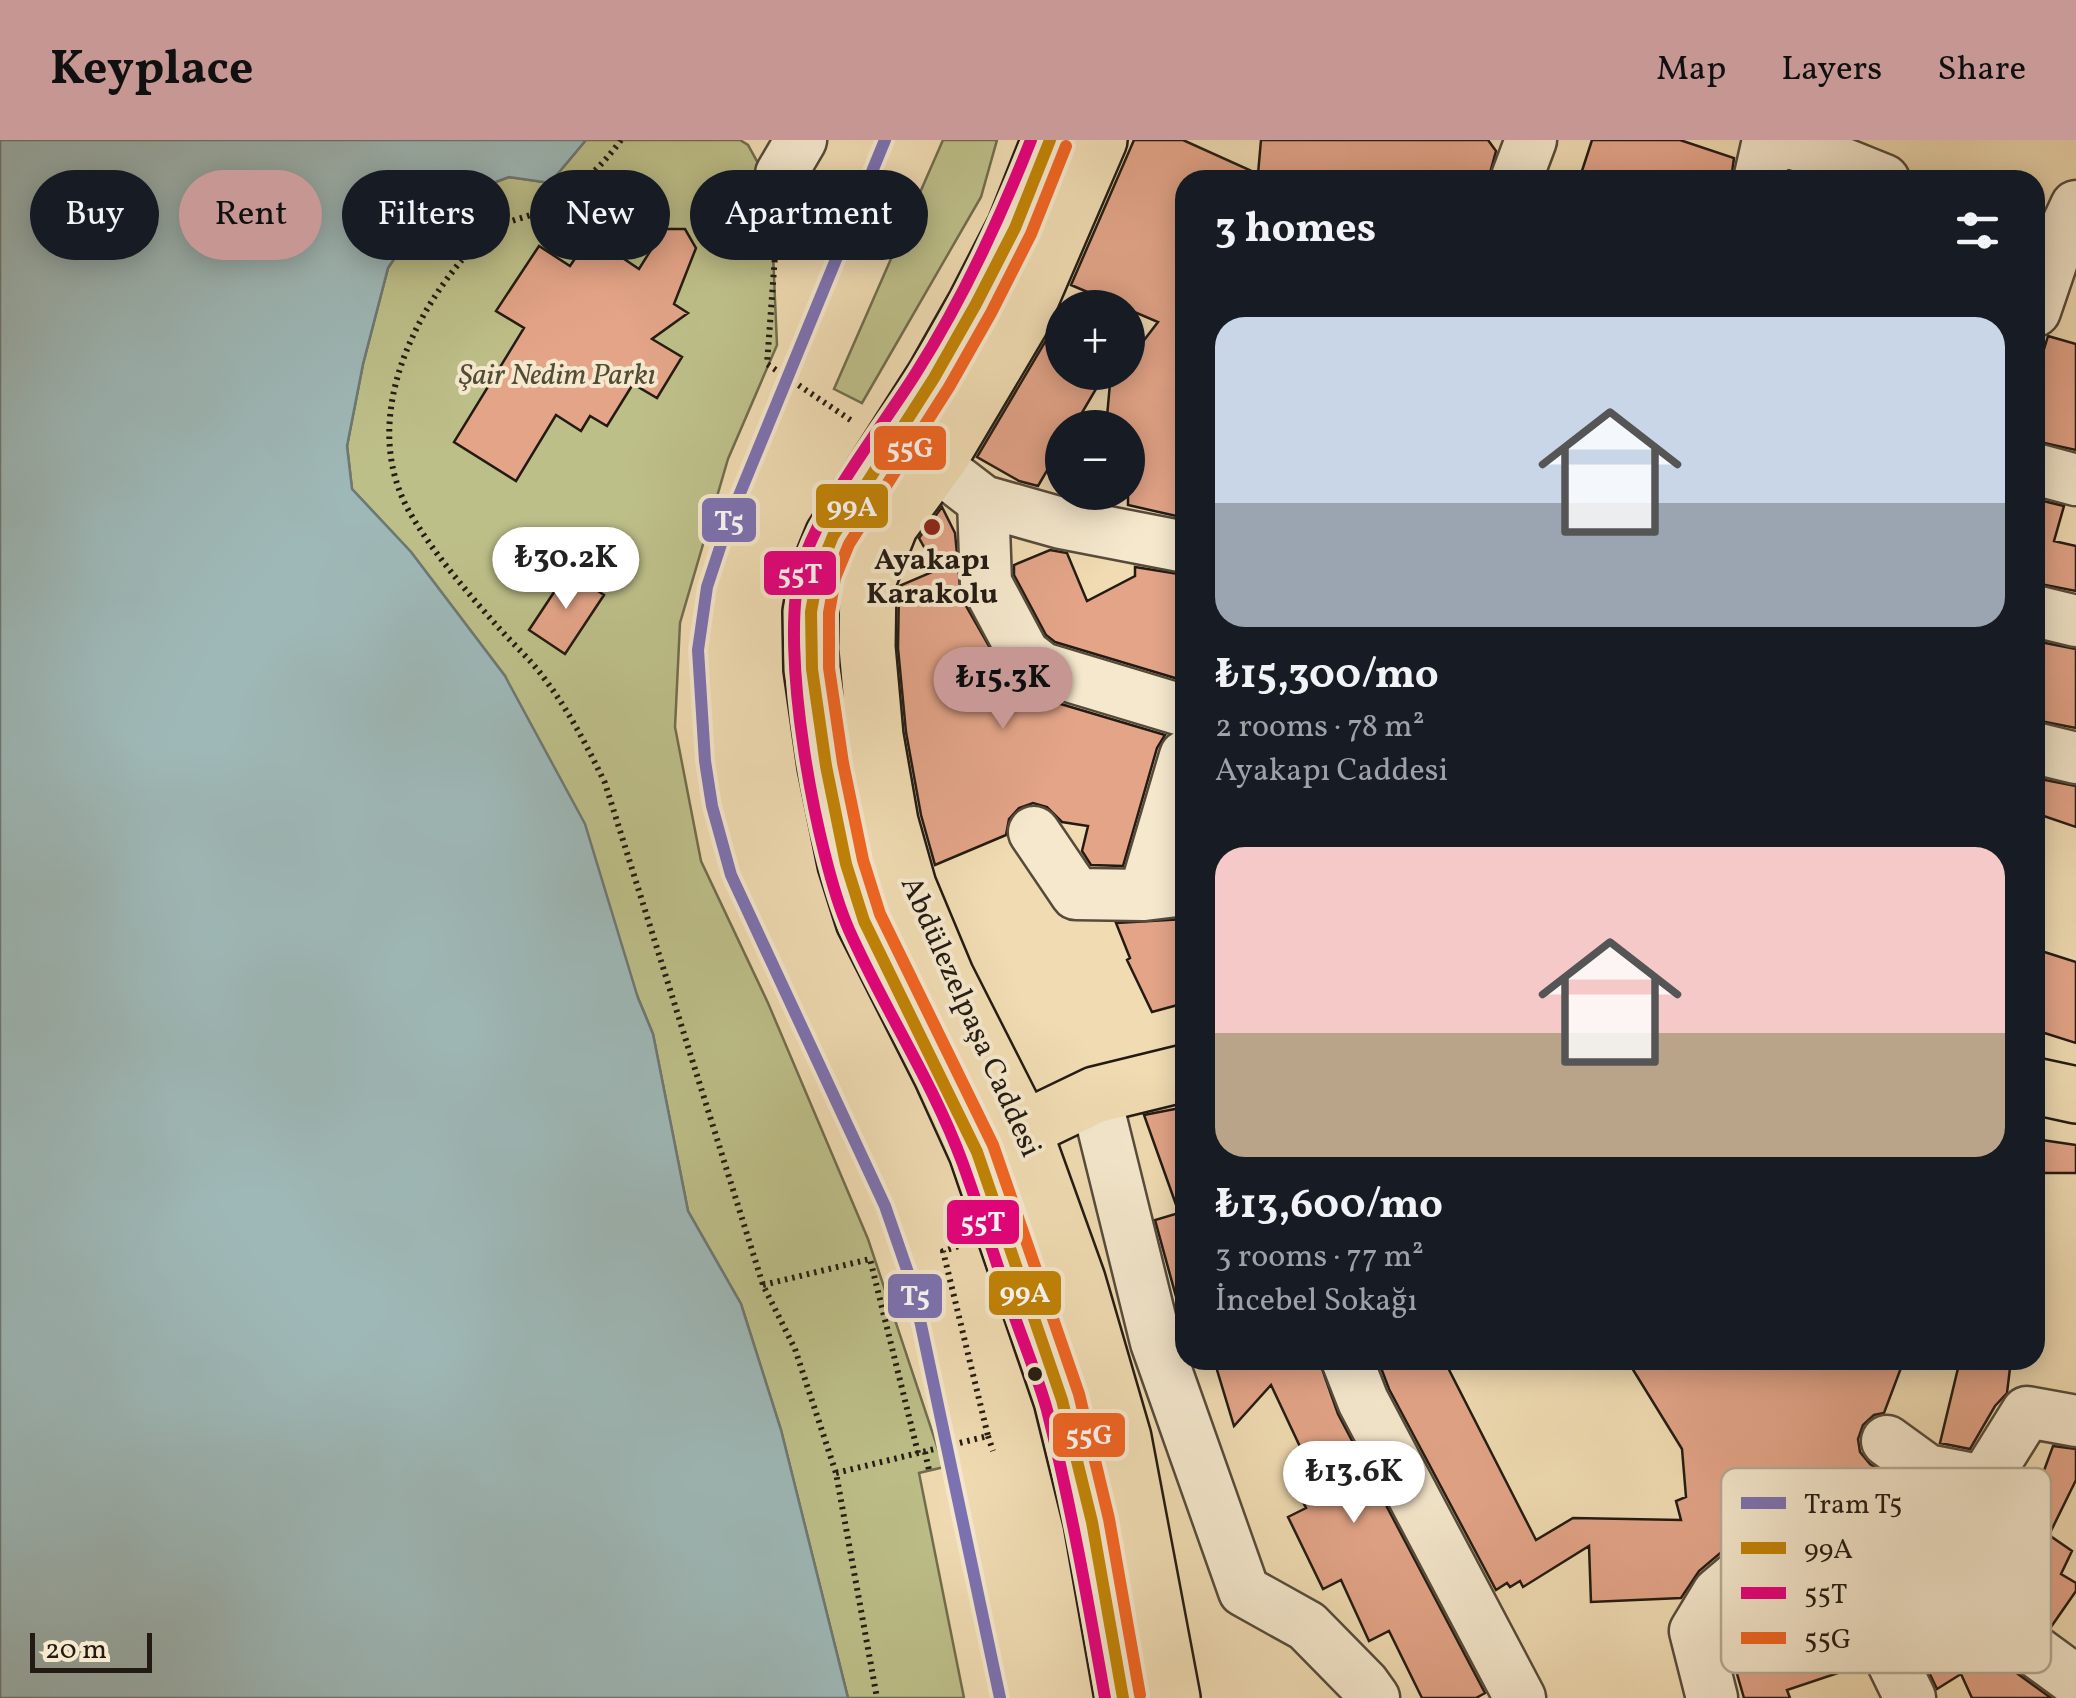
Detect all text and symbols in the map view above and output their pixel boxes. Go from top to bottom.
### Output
text: Keyplace [50,37,254,104]
text: Map [1656,46,1726,94]
text: Layers [1781,46,1882,94]
text: Share [1937,46,2026,94]
chip: Buy [30,170,159,260]
chip: Rent [179,170,322,260]
chip: Filters [342,170,510,260]
chip: New [530,170,670,260]
chip: Apartment [690,170,928,260]
text: 3 homes [1215,201,1376,260]
icon: filters [1950,203,2005,258]
map controls [1045,290,1145,510]
button: + [1045,290,1145,390]
park label: Şair Nedim Parkı [459,355,655,397]
icon: home [1520,382,1700,562]
button: − [1045,410,1145,510]
line badge: 55G [872,424,948,472]
text: 55G [887,430,933,469]
line badge: 99A [814,482,890,530]
text: 99A [827,489,878,528]
line badge: T5 [700,496,758,544]
text: T5 [714,503,744,542]
marker: Ayakapı Karakolu [921,516,943,538]
pin: ₺30.2K [485,527,647,612]
text: ₺30.2K [514,537,618,581]
place label: Ayakapı Karakolu [866,540,998,616]
line badge: 55T [762,549,838,597]
text: 55T [778,556,822,595]
pin: ₺15.3K [922,647,1084,732]
text: ₺15,300/mo [1215,647,1439,706]
text: ₺15.3K [955,657,1051,701]
text: 2 rooms · 78 m² [1215,706,1425,750]
text: Ayakapı Caddesi [1215,750,1448,794]
street label: Abdülezelpaşa Caddesi [889,870,1051,1164]
icon: home [1520,912,1700,1092]
text: ₺13,600/mo [1215,1177,1443,1236]
line badge: 55T [945,1198,1021,1246]
text: 55T [961,1204,1005,1243]
text: 3 rooms · 77 m² [1215,1236,1424,1280]
line badge: 99A [987,1269,1063,1317]
line badge: T5 [886,1272,944,1320]
text: 99A [1000,1275,1051,1314]
text: T5 [900,1278,930,1317]
text: İncebel Sokağı [1215,1280,1417,1324]
unlabelled marker [1025,1364,1045,1384]
line badge: 55G [1051,1411,1127,1459]
text: 55G [1066,1417,1112,1456]
pin: ₺13.6K [1273,1441,1435,1526]
text: ₺13.6K [1305,1451,1403,1495]
legend [1721,1468,2051,1673]
text: Tram T5 [1804,1486,1902,1525]
text: 99A [1804,1531,1853,1570]
text: 55T [1804,1576,1847,1615]
text: 55G [1804,1621,1851,1660]
scale bar [30,1628,152,1672]
text: 20 m [45,1631,107,1670]

